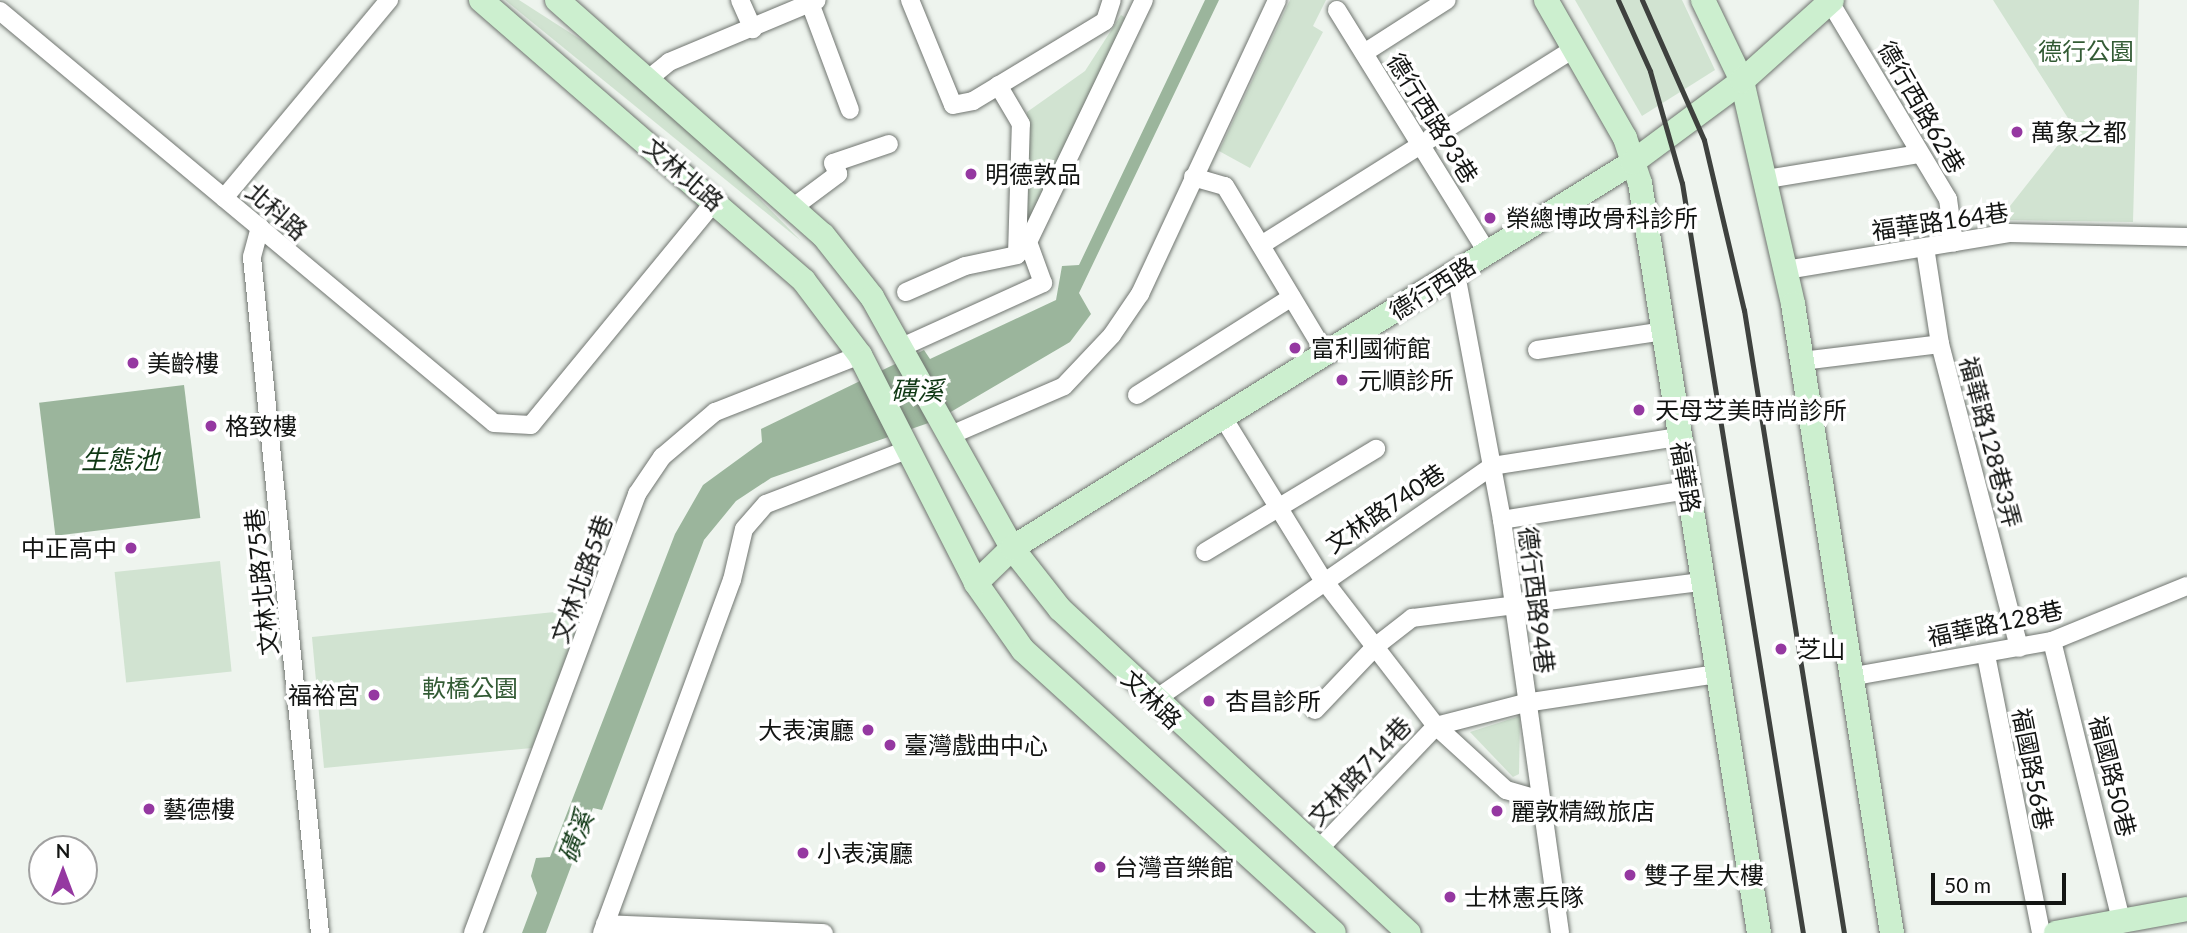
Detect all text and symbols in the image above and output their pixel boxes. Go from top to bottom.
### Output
street label: 德行西路62巷 [1873,36,1971,178]
park label: 德行公園 [2038,37,2134,65]
street label: 德行西路93巷 [1382,48,1484,188]
place label: 萬象之都 [2031,118,2127,146]
marker: 萬象之都 [2009,124,2025,140]
street label: 文林北路 [638,132,730,216]
place label: 明德敦品 [985,160,1081,188]
marker: 明德敦品 [963,166,979,182]
street label: 北科路 [240,177,314,245]
street label: 福華路164巷 [1870,197,2010,245]
place label: 榮總博政骨科診所 [1506,204,1698,232]
marker: 榮總博政骨科診所 [1480,208,1500,228]
street label: 德行西路 [1384,250,1480,326]
place label: 富利國術館 [1311,334,1431,362]
marker: 富利國術館 [1285,338,1305,358]
place label: 美齡樓 [147,349,219,377]
street label: 福華路128巷3弄 [1954,353,2028,531]
marker: 美齡樓 [125,355,141,371]
place label: 元順診所 [1358,366,1454,394]
marker: 元順診所 [1332,370,1352,390]
water label: 磺溪 [891,375,943,407]
place label: 天母芝美時尚診所 [1655,396,1847,424]
marker: 天母芝美時尚診所 [1629,400,1649,420]
place label: 格致樓 [225,412,297,440]
marker: 格致樓 [203,418,219,434]
street label: 福華路 [1666,439,1706,515]
water label: 生態池 [81,444,159,476]
street label: 文林路740巷 [1320,458,1450,558]
street label: 文林北路75巷 [239,507,283,657]
street label: 文林北路5巷 [545,511,617,647]
street label: 德行西路94巷 [1514,525,1560,675]
place label: 中正高中 [21,534,117,562]
marker: 中正高中 [123,540,139,556]
street label: 福華路128巷 [1925,595,2065,651]
place label: 芝山 [1797,635,1845,663]
marker: 芝山 [1771,639,1791,659]
street label: 文林路 [1116,664,1188,734]
park label: 軟橋公園 [422,674,518,702]
place label: 福裕宮 [288,681,360,709]
marker: 福裕宮 [366,687,382,703]
place label: 杏昌診所 [1225,687,1321,715]
marker: 杏昌診所 [1199,691,1219,711]
street label: 福國路56巷 [2007,705,2059,833]
street label: 文林路714巷 [1301,711,1417,831]
street label: 福國路50巷 [2084,712,2142,840]
place label: 大表演廳 [758,716,854,744]
marker: 大表演廳 [860,722,876,738]
place label: 臺灣戲曲中心 [904,731,1048,759]
marker: 臺灣戲曲中心 [882,737,898,753]
place label: 藝德樓 [163,795,235,823]
place label: 麗敦精緻旅店 [1511,797,1655,825]
marker: 藝德樓 [141,801,157,817]
marker: 麗敦精緻旅店 [1489,803,1505,819]
water label: 磺溪 [552,807,600,867]
north arrow [28,835,98,905]
text: N [56,839,70,862]
place label: 小表演廳 [817,839,913,867]
marker: 小表演廳 [795,845,811,861]
place label: 台灣音樂館 [1114,853,1234,881]
marker: 台灣音樂館 [1092,859,1108,875]
scale bar [1935,860,2070,904]
place label: 雙子星大樓 [1644,861,1764,889]
marker: 雙子星大樓 [1622,867,1638,883]
text: 50 m [1944,872,1991,897]
place label: 士林憲兵隊 [1464,883,1584,911]
marker: 士林憲兵隊 [1442,889,1458,905]

